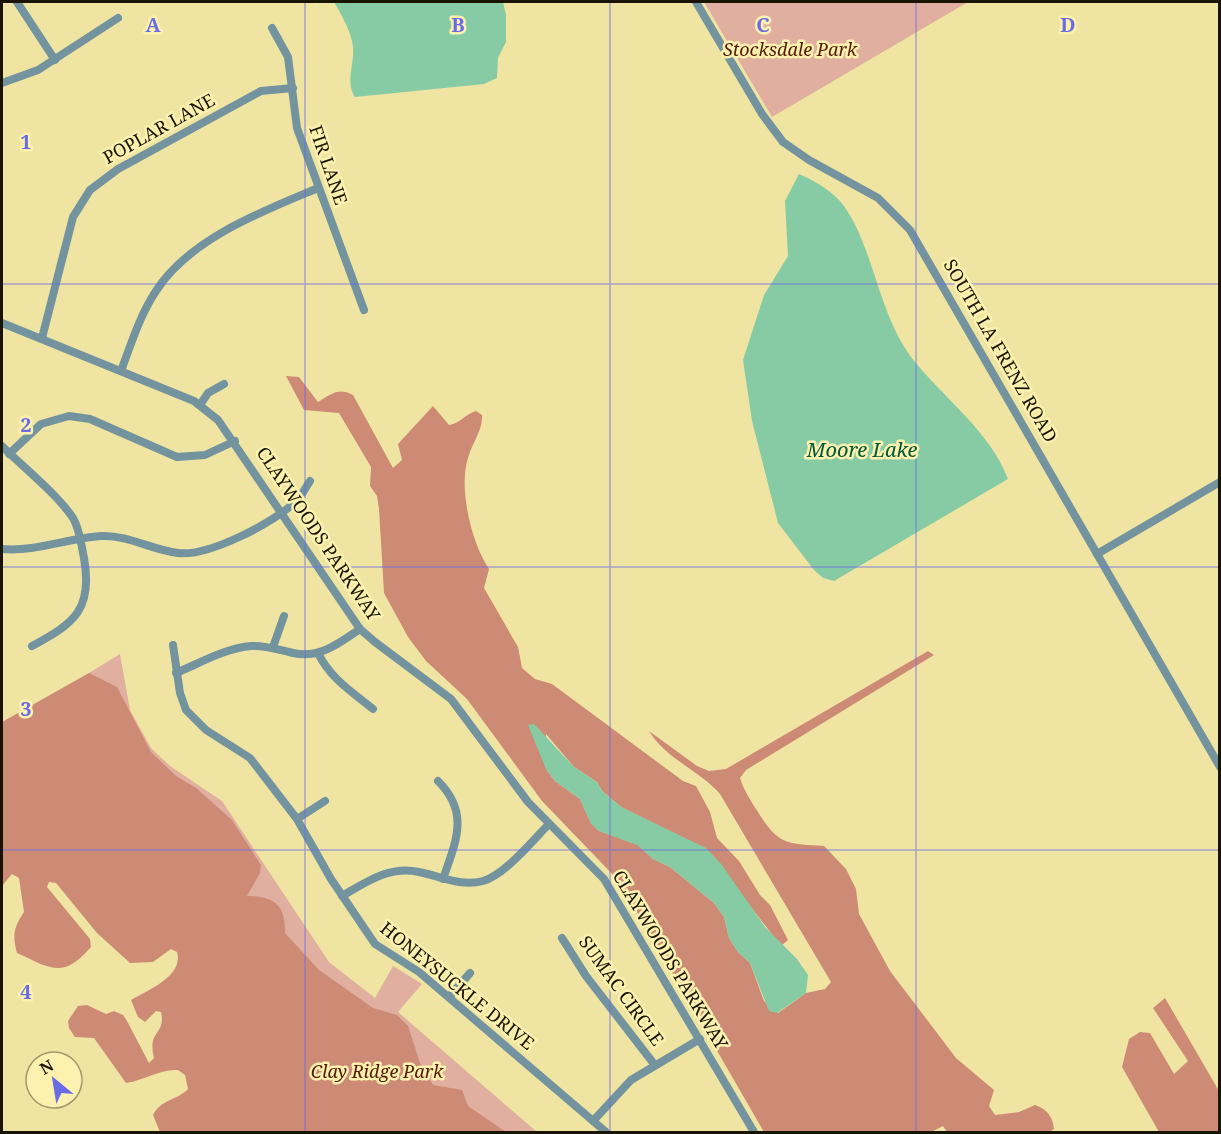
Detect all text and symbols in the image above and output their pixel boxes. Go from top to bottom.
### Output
text: A [145,11,161,38]
text: B [451,11,465,38]
text: C [756,11,770,38]
text: D [1060,11,1076,38]
park label: Stocksdale Park [723,37,858,61]
street label: POPLAR LANE [98,87,219,169]
street label: FIR LANE [304,122,354,208]
text: 1 [20,128,32,155]
street label: SOUTH LA FRENZ ROAD [939,255,1063,446]
text: 2 [20,411,32,438]
water label: Moore Lake [806,436,917,463]
street label: CLAYWOODS PARKWAY [252,442,387,626]
text: 3 [20,695,32,722]
street label: CLAYWOODS PARKWAY [608,865,734,1054]
street label: HONEYSUCKLE DRIVE [376,916,540,1055]
street label: SUMAC CIRCLE [574,931,670,1050]
text: 4 [20,978,32,1005]
north arrow [24,1050,84,1110]
text: N [36,1054,58,1080]
park label: Clay Ridge Park [311,1059,444,1083]

